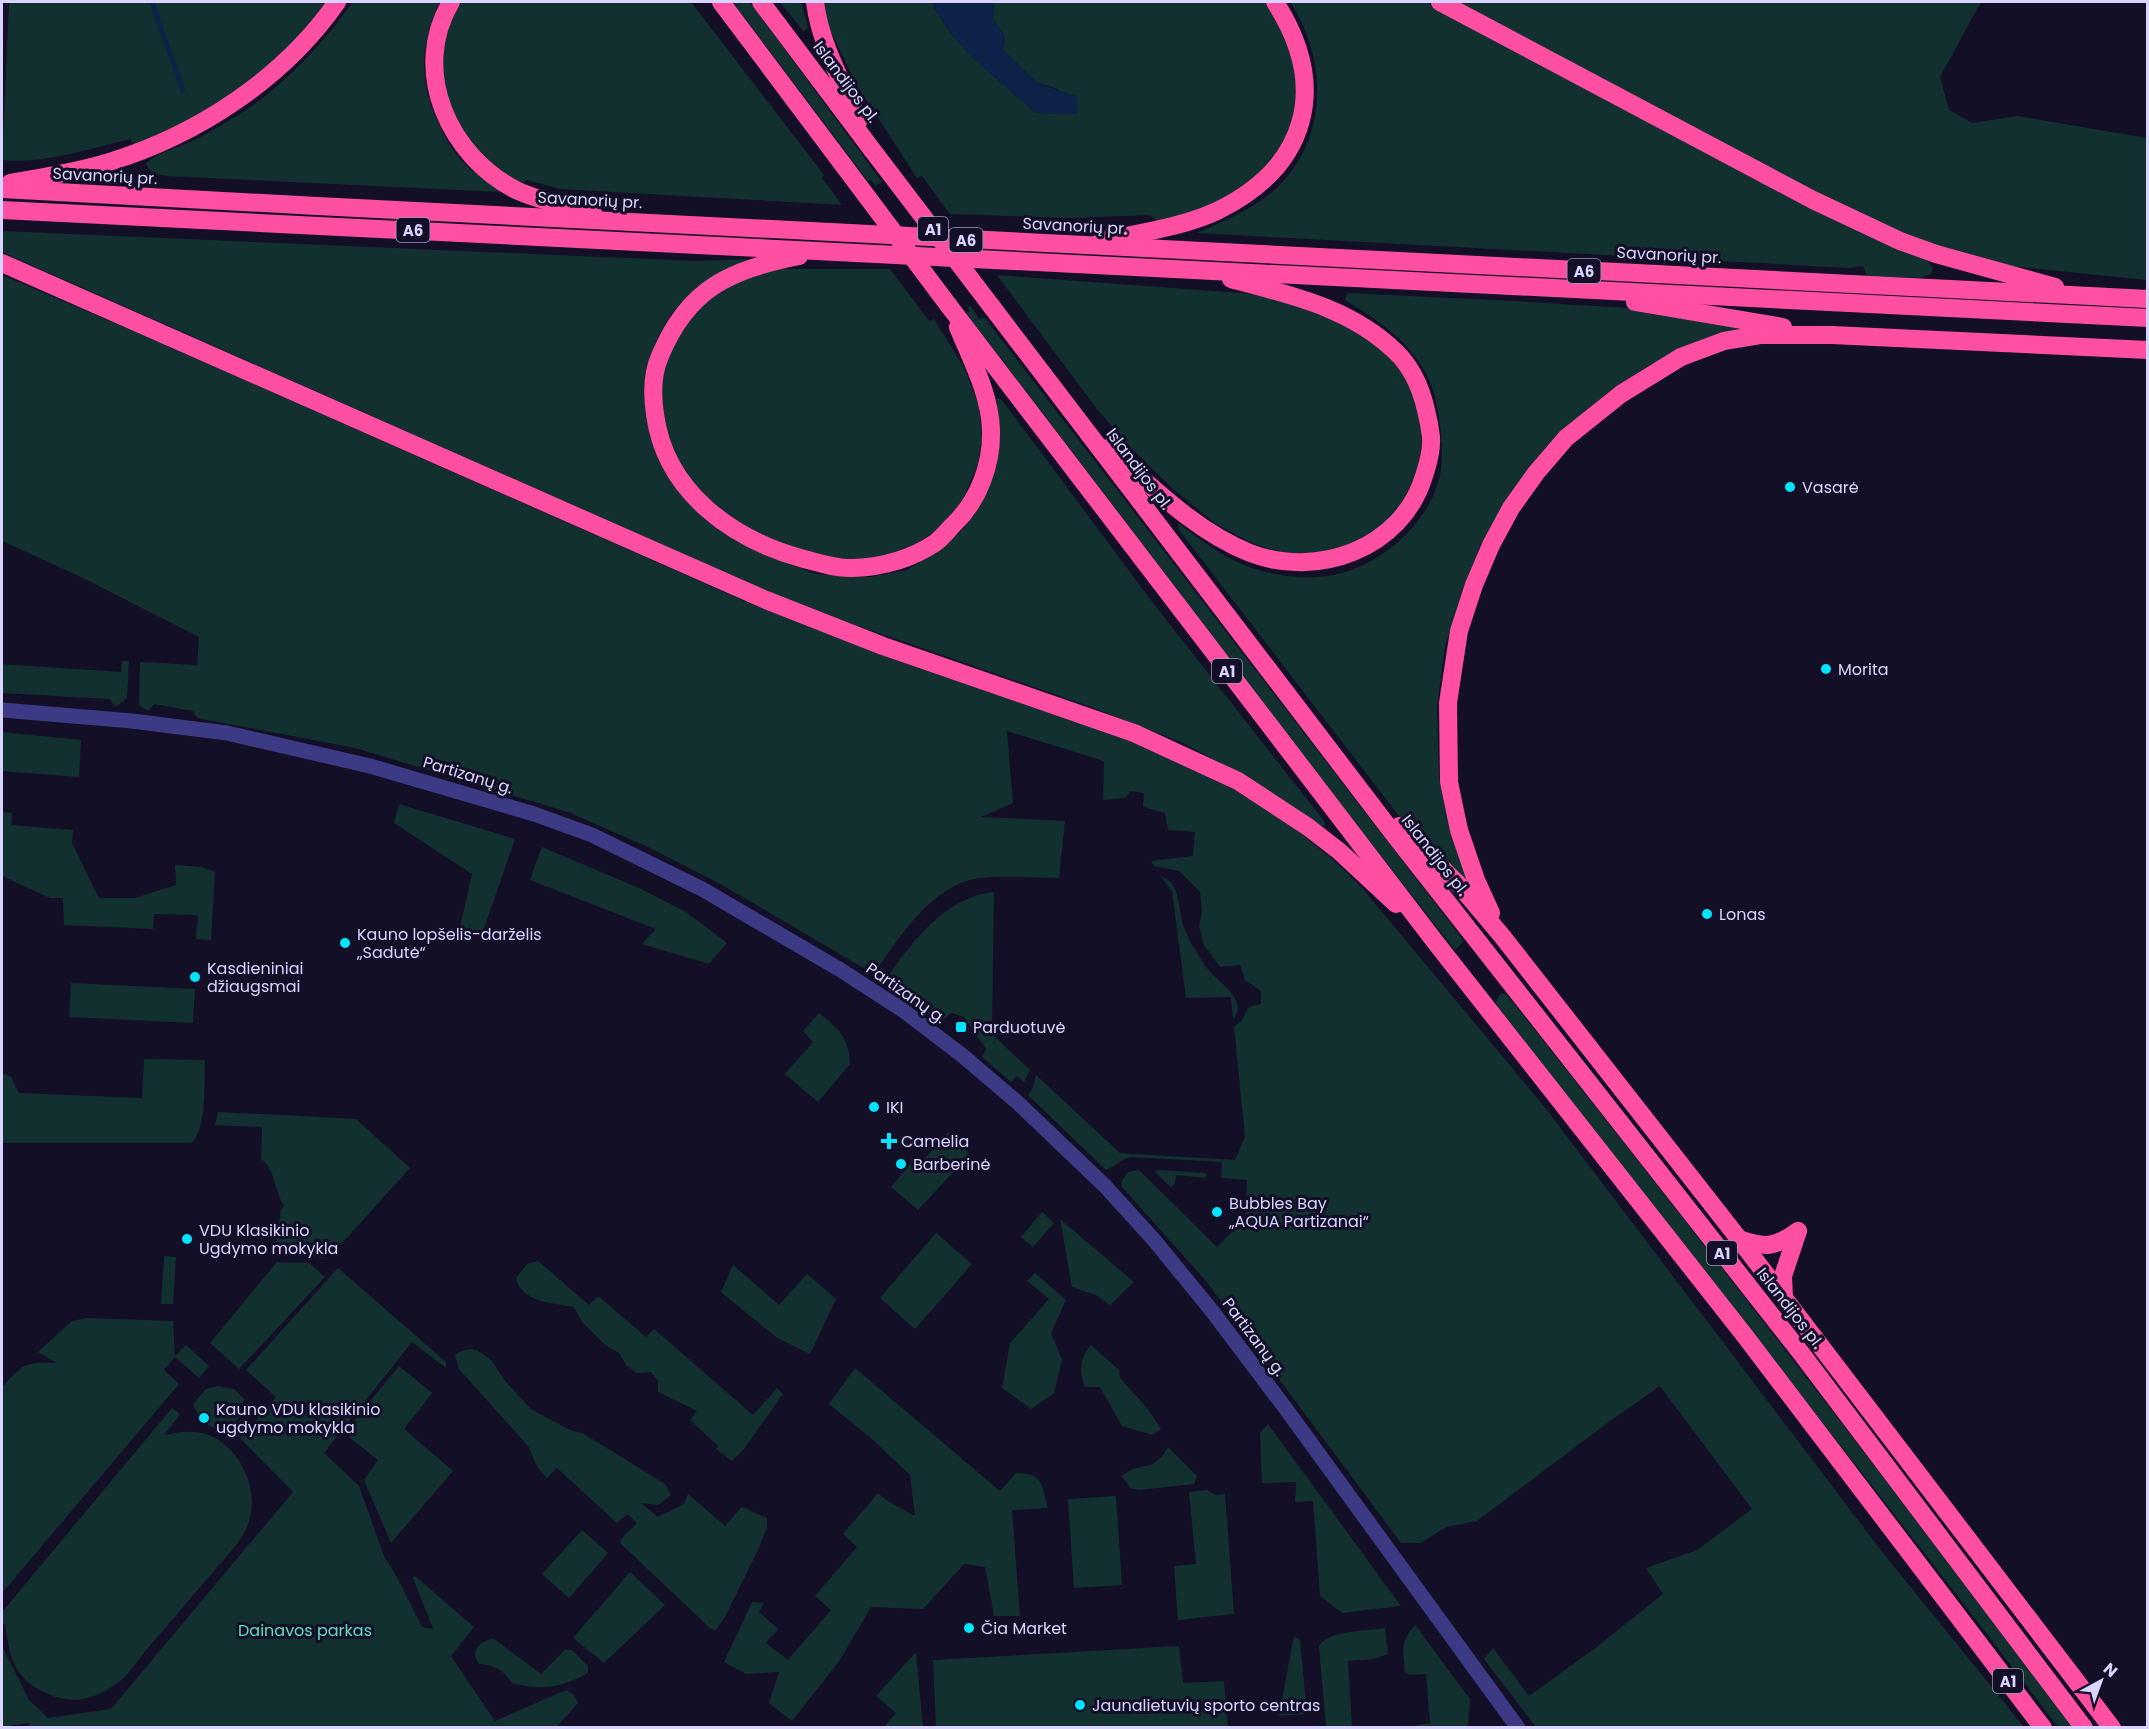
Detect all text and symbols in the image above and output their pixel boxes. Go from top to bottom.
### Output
street label: Islandijos pl. [808,36,884,128]
street label: Savanorių pr. [52,162,158,190]
street label: Savanorių pr. [537,186,643,214]
street label: Savanorių pr. [1022,212,1128,240]
road number: A1 [918,217,948,241]
road number: A6 [396,218,430,242]
road number: A6 [950,228,982,252]
street label: Savanorių pr. [1616,241,1722,269]
road number: A6 [1568,259,1600,283]
street label: Islandijos pl. [1101,423,1177,515]
place label: Vasarė [1802,476,1859,499]
marker: Vasarė [1783,480,1797,494]
place label: Morita [1838,658,1889,681]
road number: A1 [1212,659,1242,683]
marker: Morita [1819,662,1833,676]
street label: Partizanų g. [420,750,516,800]
street label: Islandijos pl. [1396,810,1474,900]
place label: Lonas [1719,903,1766,926]
marker: Lonas [1700,907,1714,921]
place label: Kauno lopšelis-darželis „Sadutė“ [356,923,542,964]
marker: Kauno lopšelis-darželis „Sadutė“ [338,936,352,950]
place label: Kasdieniniai džiaugsmai [207,957,304,998]
street label: Partizanų g. [861,957,951,1029]
marker: Kasdieniniai džiaugsmai [188,970,202,984]
place label: Parduotuvė [973,1016,1065,1039]
marker: Parduotuvė [954,1020,968,1034]
place label: IKI [886,1096,903,1119]
marker: IKI [867,1100,881,1114]
place label: Camelia [901,1130,969,1153]
marker: Camelia [882,1134,896,1148]
place label: Barberinė [913,1153,990,1176]
marker: Barberinė [894,1157,908,1171]
place label: Bubbles Bay „AQUA Partizanai“ [1228,1192,1369,1233]
marker: Bubbles Bay „AQUA Partizanai“ [1210,1205,1224,1219]
place label: VDU Klasikinio Ugdymo mokykla [199,1219,338,1260]
marker: VDU Klasikinio Ugdymo mokykla [180,1232,194,1246]
road number: A1 [1707,1241,1737,1265]
street label: Islandijos pl. [1751,1263,1829,1353]
street label: Partizanų g. [1217,1293,1291,1381]
place label: Kauno VDU klasikinio ugdymo mokykla [216,1398,380,1439]
marker: Kauno VDU klasikinio ugdymo mokykla [197,1411,211,1425]
place label: Čia Market [981,1617,1067,1640]
park label: Dainavos parkas [238,1619,372,1642]
marker: Čia Market [962,1621,976,1635]
north arrow [2071,1651,2131,1711]
text: N [2098,1657,2123,1683]
road number: A1 [1993,1669,2023,1693]
place label: Jaunalietuvių sporto centras [1092,1694,1320,1717]
marker: Jaunalietuvių sporto centras [1073,1698,1087,1712]

